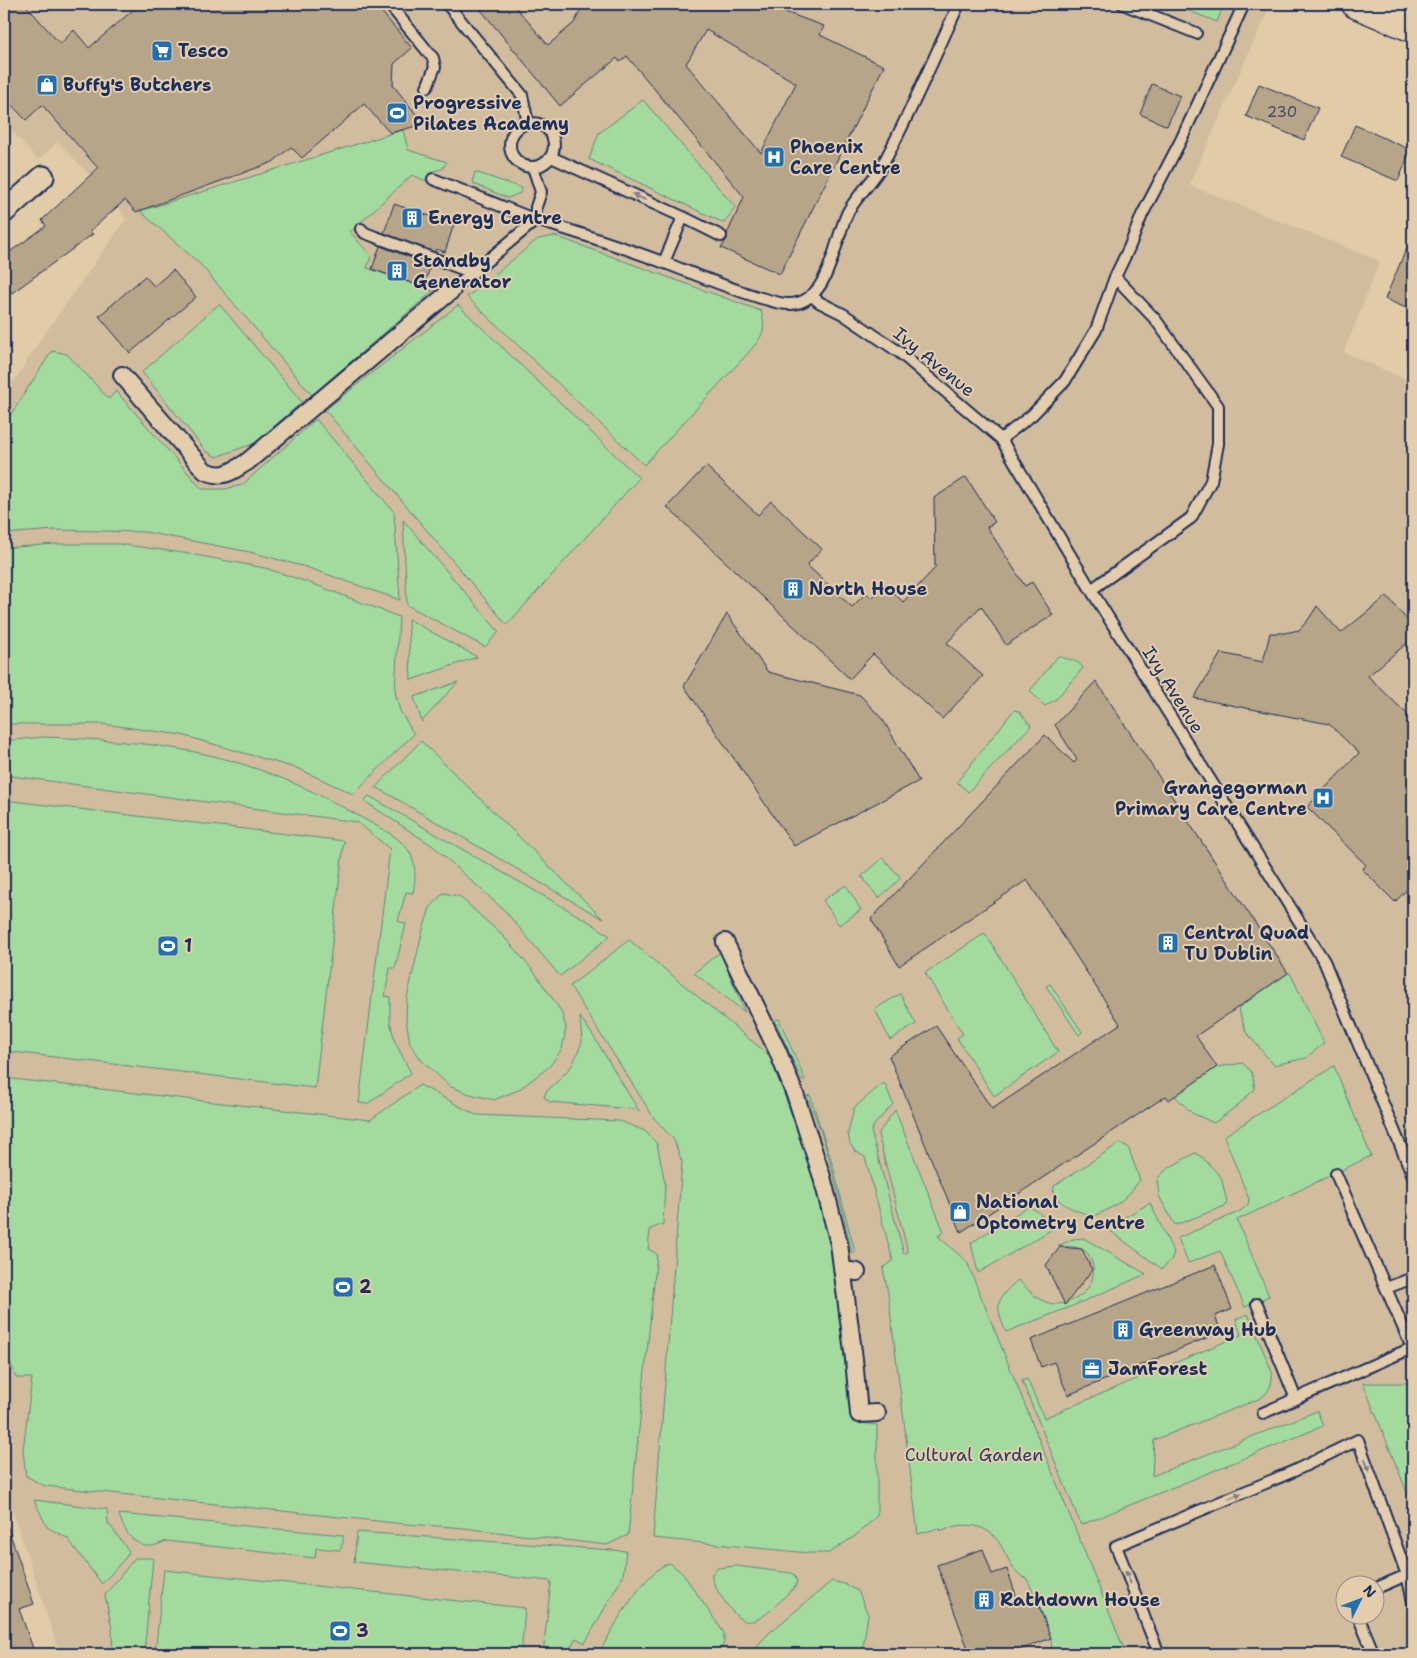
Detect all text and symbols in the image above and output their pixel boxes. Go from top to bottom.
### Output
supermarket icon: Tesco [150,39,174,63]
place label: Tesco [178,39,229,63]
shop icon: Buffy's Butchers [35,73,59,97]
place label: Buffy's Butchers [63,73,211,97]
place label: Progressive Pilates Academy [413,91,569,136]
sports icon: Progressive Pilates Academy [385,101,409,125]
house number: 230 [1267,102,1297,122]
place label: Phoenix Care Centre [790,135,901,180]
hospital icon: Phoenix Care Centre [762,145,786,169]
one-way arrow [632,193,646,201]
building icon: Energy Centre [400,206,424,230]
place label: Energy Centre [428,206,562,230]
place label: Standby Generator [413,249,512,294]
building icon: Standby Generator [385,259,409,283]
street label: Ivy Avenue [888,322,980,402]
building icon: North House [781,577,805,601]
place label: North House [809,577,928,601]
street label: Ivy Avenue [1137,642,1209,738]
place label: Grangegorman Primary Care Centre [1115,776,1307,821]
hospital icon: Grangegorman Primary Care Centre [1311,786,1335,810]
place label: Central Quad TU Dublin [1184,921,1309,966]
building icon: Central Quad TU Dublin [1156,931,1180,955]
sports icon: 1 [156,934,180,958]
place label: 1 [184,934,192,958]
place label: National Optometry Centre [976,1190,1145,1235]
shop icon: National Optometry Centre [948,1200,972,1224]
sports icon: 2 [331,1275,355,1299]
place label: 2 [359,1275,372,1299]
building icon: Greenway Hub [1111,1318,1135,1342]
place label: Greenway Hub [1139,1318,1276,1342]
office icon: JamForest [1080,1357,1104,1381]
place label: JamForest [1108,1357,1208,1381]
park label: Cultural Garden [905,1443,1043,1467]
one-way arrow [1364,1458,1371,1473]
one-way arrow [1228,1492,1243,1500]
one-way arrow [1124,1569,1131,1584]
north arrow [1334,1576,1384,1626]
text: N [1359,1581,1380,1601]
building icon: Rathdown House [972,1588,996,1612]
place label: Rathdown House [1000,1588,1160,1612]
sports icon: 3 [328,1619,352,1643]
place label: 3 [356,1619,369,1643]

